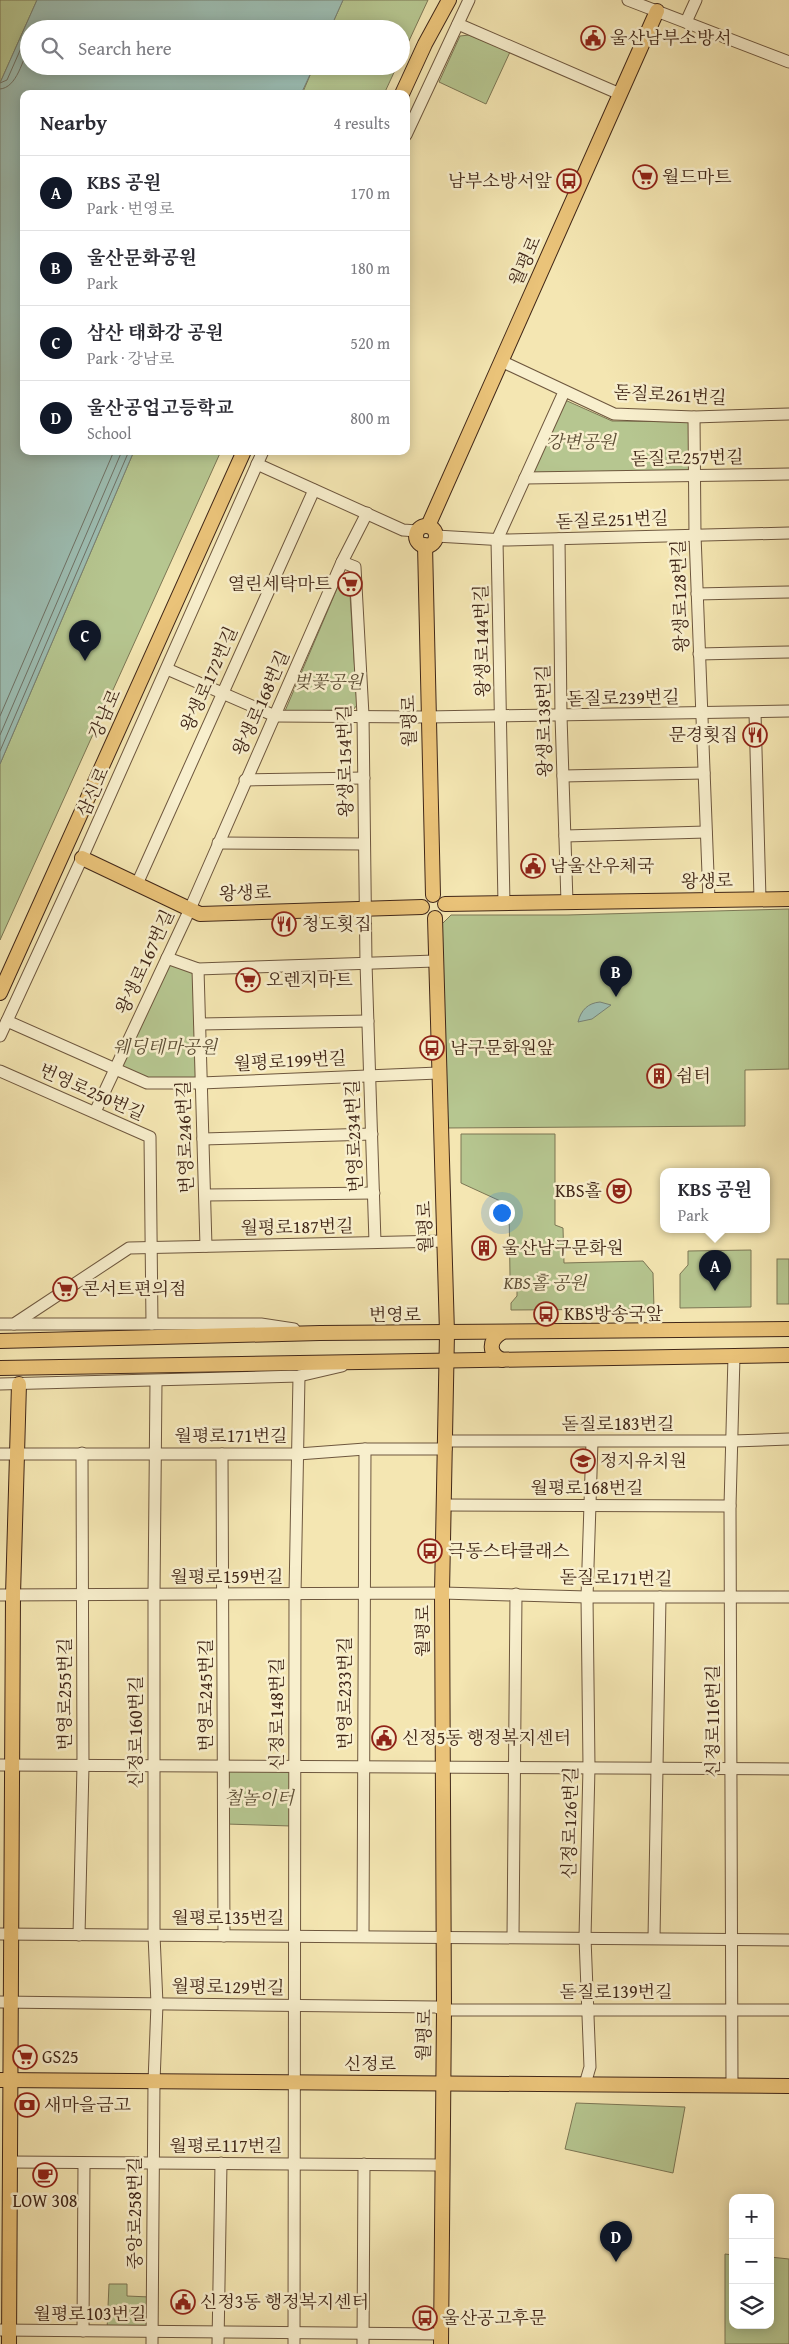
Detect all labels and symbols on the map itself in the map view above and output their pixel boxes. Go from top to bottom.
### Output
place label: 울산남부소방서 [610,24,732,51]
public building icon: 울산남부소방서 [580,25,606,51]
place label: 월드마트 [662,163,732,190]
supermarket icon: 월드마트 [632,164,658,190]
place label: 남부소방서앞 [448,167,553,194]
bus stop icon: 남부소방서앞 [556,168,582,194]
street label: 월평로 [502,231,547,290]
street label: 돋질로261번길 [613,378,727,411]
park label: 강변공원 [546,428,617,455]
street label: 돋질로257번길 [630,443,744,472]
street label: 돋질로251번길 [555,504,669,535]
street label: 왕생로128번길 [664,539,695,653]
place label: 열린세탁마트 [228,570,333,597]
supermarket icon: 열린세탁마트 [337,571,363,597]
street label: 왕생로144번길 [467,584,496,698]
pin: C [69,620,101,661]
street label: 왕생로172번길 [173,622,244,736]
street label: 왕생로168번길 [225,646,296,760]
street label: 왕생로138번길 [529,664,558,778]
park label: 벚꽃공원 [293,668,364,695]
street label: 돋질로239번길 [566,683,680,712]
street label: 강남로 [82,684,127,743]
street label: 월평로 [395,695,422,747]
street label: 왕생로154번길 [330,704,359,818]
place label: 문경횟집 [668,721,738,748]
restaurant icon: 문경횟집 [742,722,768,748]
street label: 삼신로 [70,762,115,821]
place label: 남울산우체국 [550,852,654,879]
public building icon: 남울산우체국 [520,853,546,879]
street label: 왕생로 [681,867,733,894]
street label: 왕생로 [218,878,272,907]
street label: 왕생로167번길 [108,905,181,1019]
place label: 청도횟집 [302,910,372,937]
restaurant icon: 청도횟집 [271,911,297,937]
pin: B [600,956,632,997]
place label: 오렌지마트 [266,966,354,993]
supermarket icon: 오렌지마트 [235,967,261,993]
park label: 웨딩테마공원 [113,1033,219,1060]
place label: 남구문화원앞 [450,1034,555,1061]
bus stop icon: 남구문화원앞 [419,1035,445,1061]
street label: 월평로199번길 [233,1044,347,1077]
street label: 번영로250번길 [35,1056,149,1127]
place label: 쉼터 [676,1062,711,1089]
building icon: 쉼터 [646,1063,672,1089]
street label: 번영로234번길 [338,1079,369,1193]
street label: 번영로246번길 [169,1080,200,1194]
place label: KBS홀 [555,1177,602,1204]
theatre icon: KBS홀 [606,1178,632,1204]
street label: 월평로 [410,1200,439,1254]
your location [489,1200,515,1226]
street label: 월평로187번길 [240,1212,354,1241]
place label: 울산남구문화원 [502,1234,624,1261]
building icon: 울산남구문화원 [471,1235,497,1261]
pin: A [699,1250,731,1291]
park label: KBS홀 공원 [502,1269,588,1296]
place label: 콘서트편의점 [82,1275,186,1302]
supermarket icon: 콘서트편의점 [52,1276,78,1302]
place label: KBS방송국앞 [564,1300,664,1327]
street label: 번영로 [369,1301,421,1328]
bus stop icon: KBS방송국앞 [533,1301,559,1327]
street label: 돋질로183번길 [562,1410,674,1437]
street label: 월평로171번길 [175,1422,287,1449]
place label: 정지유치원 [600,1447,687,1474]
school or university icon: 정지유치원 [570,1448,596,1474]
street label: 월평로168번길 [531,1474,643,1501]
place label: 극동스타클래스 [448,1537,570,1564]
bus stop icon: 극동스타클래스 [417,1538,443,1564]
street label: 월평로159번길 [171,1563,283,1590]
street label: 돋질로171번길 [559,1563,673,1592]
street label: 월평로 [409,1605,436,1657]
street label: 번영로233번길 [331,1637,358,1749]
street label: 번영로255번길 [51,1638,78,1750]
street label: 번영로245번길 [192,1639,219,1751]
street label: 신정로148번길 [263,1658,290,1770]
street label: 신정로116번길 [699,1665,726,1777]
street label: 신정로160번길 [122,1676,149,1788]
place label: 신정5동 행정복지센터 [402,1724,571,1751]
public building icon: 신정5동 행정복지센터 [371,1725,397,1751]
street label: 신정로126번길 [555,1766,584,1880]
park label: 철놀이터 [224,1784,295,1811]
street label: 월평로135번길 [172,1904,284,1931]
street label: 월평로129번길 [171,1972,285,2001]
street label: 돋질로139번길 [560,1978,672,2005]
street label: 월평로 [409,2008,438,2062]
place label: GS25 [42,2043,79,2070]
supermarket icon: GS25 [12,2044,38,2070]
street label: 신정로 [344,2050,396,2077]
place label: 새마을금고 [44,2091,132,2118]
bank icon: 새마을금고 [14,2092,40,2118]
street label: 월평로117번길 [170,2132,282,2159]
street label: 중앙로258번길 [121,2157,148,2269]
cafe icon: LOW 308 [32,2162,58,2188]
place label: LOW 308 [13,2187,77,2214]
pin: D [600,2221,632,2262]
place label: 신정3동 행정복지센터 [200,2288,369,2315]
public building icon: 신정3동 행정복지센터 [170,2289,196,2315]
street label: 월평로103번길 [34,2300,146,2327]
place label: 울산공고후문 [442,2304,547,2331]
bus stop icon: 울산공고후문 [412,2305,438,2331]

